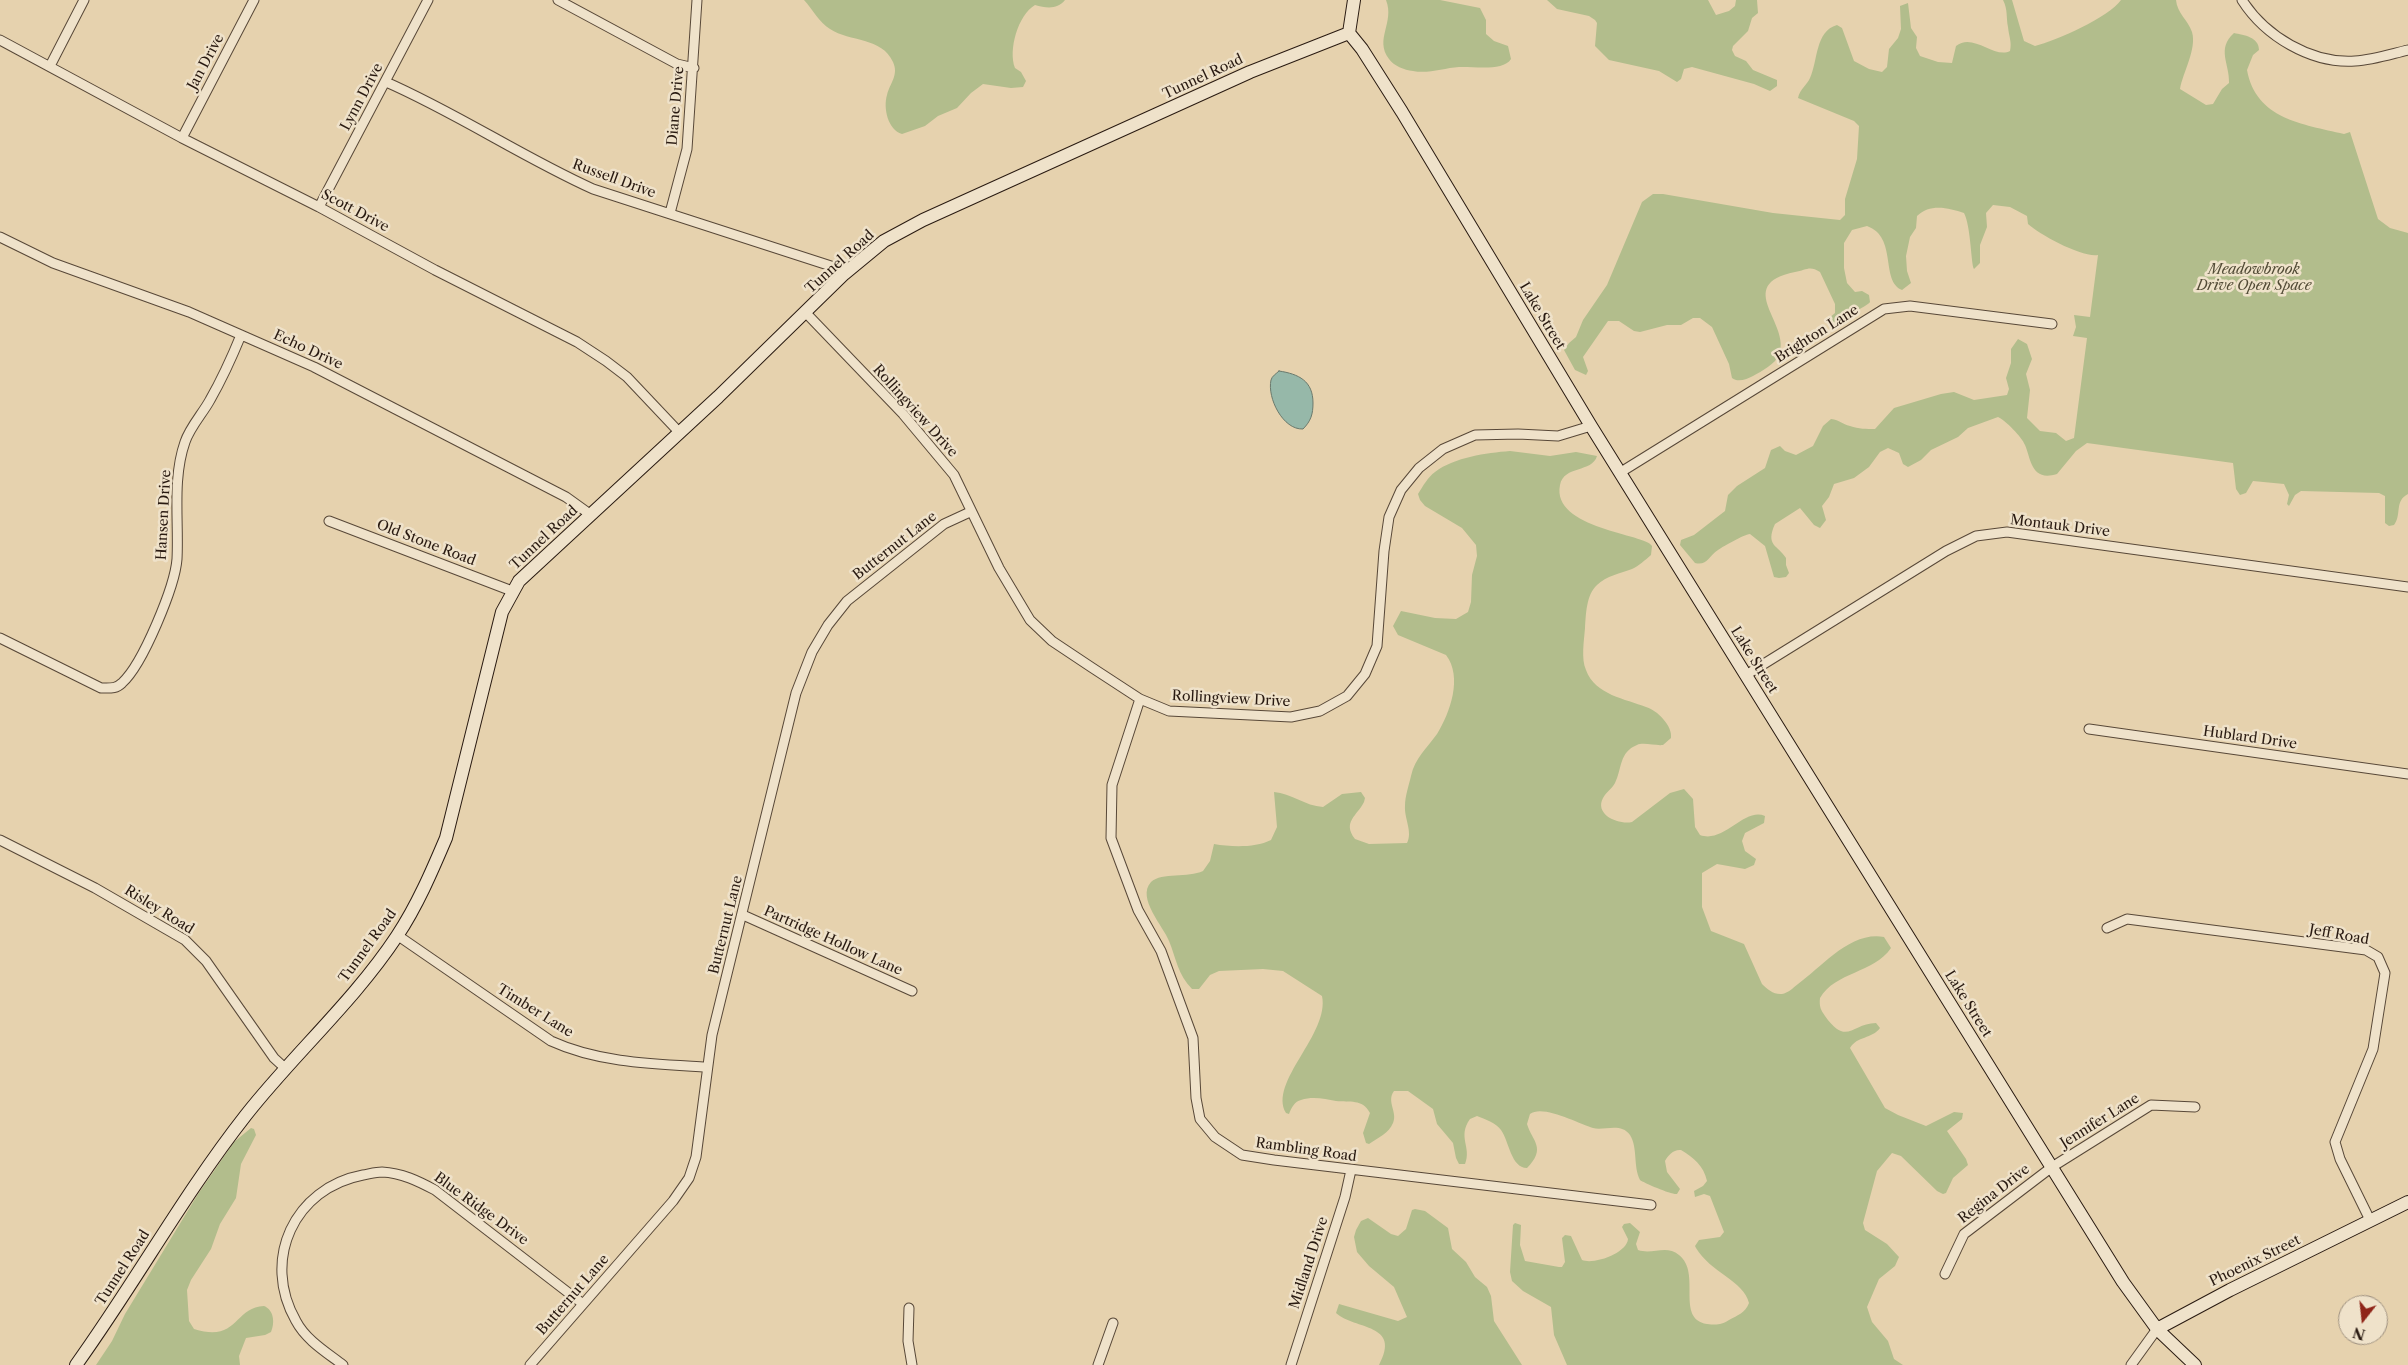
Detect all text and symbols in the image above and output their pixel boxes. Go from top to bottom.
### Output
street label: Jan Drive [184,31,228,93]
street label: Tunnel Road [1160,51,1246,103]
street label: Lynn Drive [337,60,387,134]
street label: Diane Drive [664,66,688,146]
street label: Russell Drive [570,156,658,202]
street label: Scott Drive [318,186,392,236]
street label: Tunnel Road [802,227,878,297]
park label: Meadowbrook Drive Open Space [2197,262,2311,294]
street label: Lake Street [1515,279,1569,353]
street label: Brighton Lane [1772,302,1862,366]
street label: Echo Drive [271,327,345,373]
street label: Rollingview Drive [869,361,961,461]
street label: Hansen Drive [153,469,175,561]
street label: Tunnel Road [507,502,581,574]
street label: Butternut Lane [850,508,940,584]
street label: Montauk Drive [2009,512,2111,540]
street label: Old Stone Road [374,516,478,570]
street label: Lake Street [1727,624,1781,696]
street label: Rollingview Drive [1171,688,1291,710]
street label: Hublard Drive [2202,723,2298,753]
street label: Butternut Lane [706,874,746,976]
street label: Risley Road [121,882,197,938]
street label: Partridge Hollow Lane [761,903,905,979]
street label: Tunnel Road [336,906,400,986]
street label: Jeff Road [2308,921,2370,949]
street label: Lake Street [1941,968,1995,1040]
street label: Timber Lane [494,981,576,1041]
street label: Jennifer Lane [2057,1090,2143,1152]
street label: Rambling Road [1254,1135,1358,1165]
street label: Regina Drive [1955,1161,2033,1227]
street label: Blue Ridge Drive [431,1169,531,1249]
street label: Midland Drive [1286,1215,1332,1311]
street label: Tunnel Road [92,1227,154,1309]
street label: Phoenix Street [2207,1232,2303,1290]
street label: Butternut Lane [533,1251,613,1339]
north arrow [2338,1295,2388,1345]
text: N [2351,1323,2367,1344]

